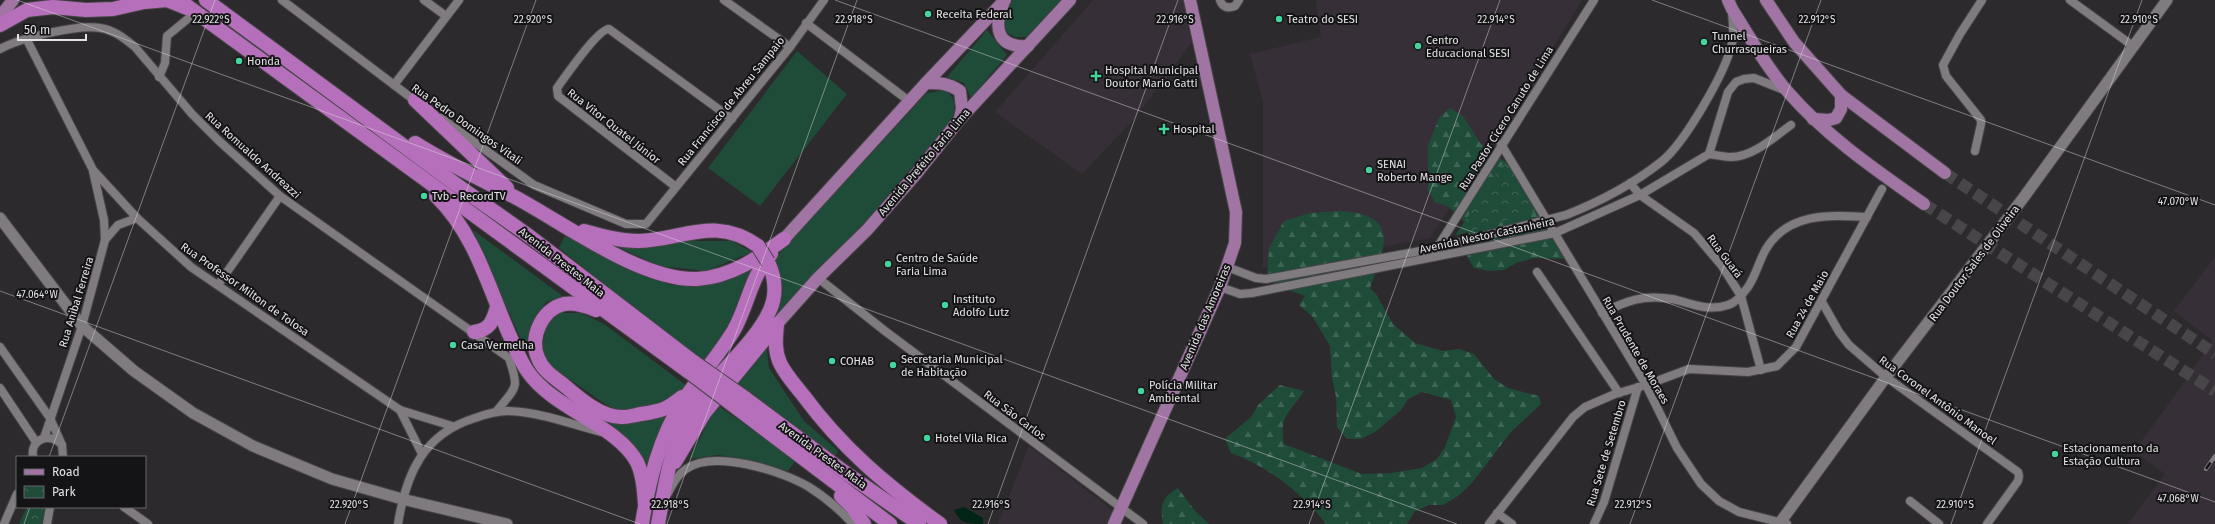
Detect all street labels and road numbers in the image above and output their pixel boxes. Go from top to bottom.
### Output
street label: Rua Francisco de Abreu Sampaio [675,34,787,168]
street label: Rua Pastor Cícero Canuto de Lima [1457,44,1556,193]
street label: Rua Pedro Domingos Vitali [409,81,524,167]
street label: Rua Vitor Quatel Júnior [565,86,663,167]
street label: Avenida Prefeito Faria Lima [876,106,973,218]
street label: Rua Romualdo Andreazzi [202,109,303,202]
street label: Rua Doutor Sales de Oliveira [1926,203,2022,324]
street label: Avenida Nestor Castanheira [1419,215,1556,256]
street label: Avenida Prestes Maia [516,225,607,300]
street label: Rua Guará [1704,232,1745,281]
street label: Rua Professor Milton de Tolosa [178,240,311,339]
street label: Rua Anibal Ferreira [56,255,96,349]
street label: Avenida das Amoreiras [1177,263,1234,372]
street label: Rua 24 de Maio [1783,268,1831,340]
street label: Rua Prudente de Moraes [1599,294,1672,406]
street label: Rua Coronel Antônio Manoel [1877,353,1999,447]
street label: Rua São Carlos [981,388,1048,443]
street label: Rua Sete de Setembro [1584,399,1629,508]
street label: Avenida Prestes Maia [776,419,869,492]

